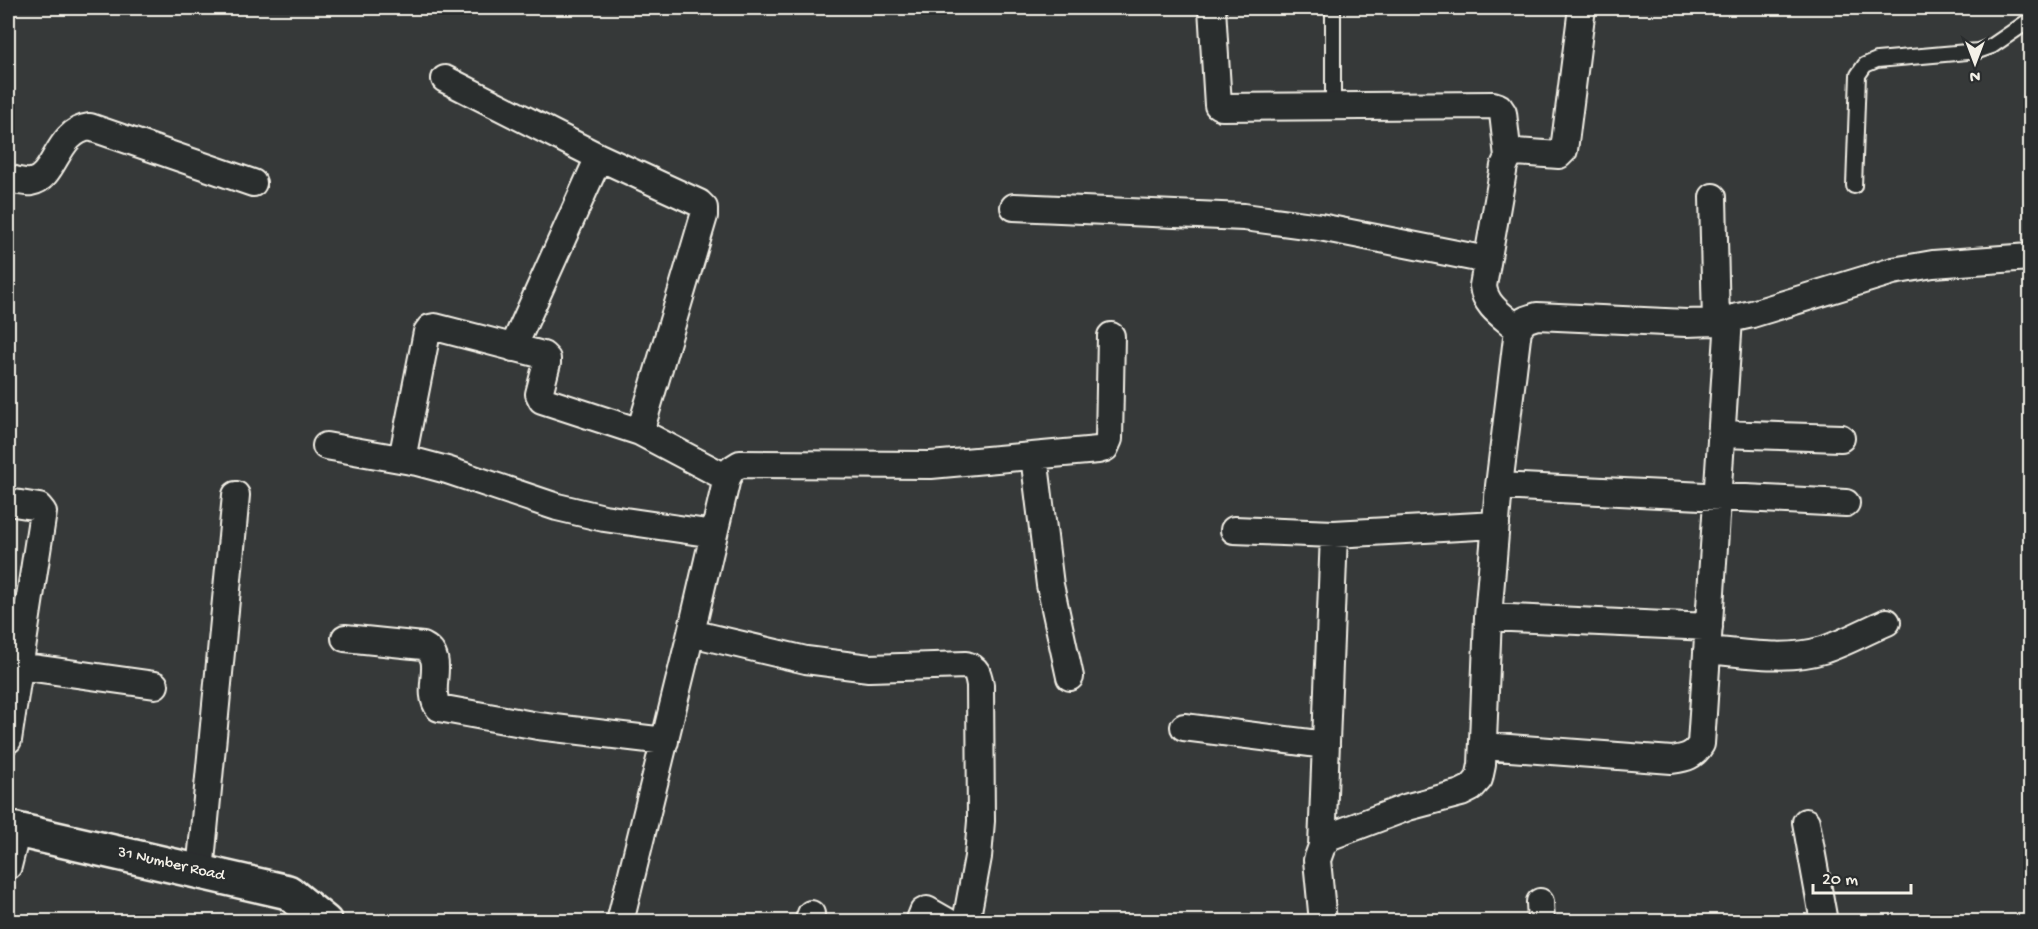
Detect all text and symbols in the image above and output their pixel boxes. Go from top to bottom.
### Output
north arrow [1945,33,2005,93]
text: N [1969,65,1980,84]
street label: 31 Number Road [115,843,228,887]
scale bar [1813,857,1910,895]
text: 20 m [1822,870,1858,891]

